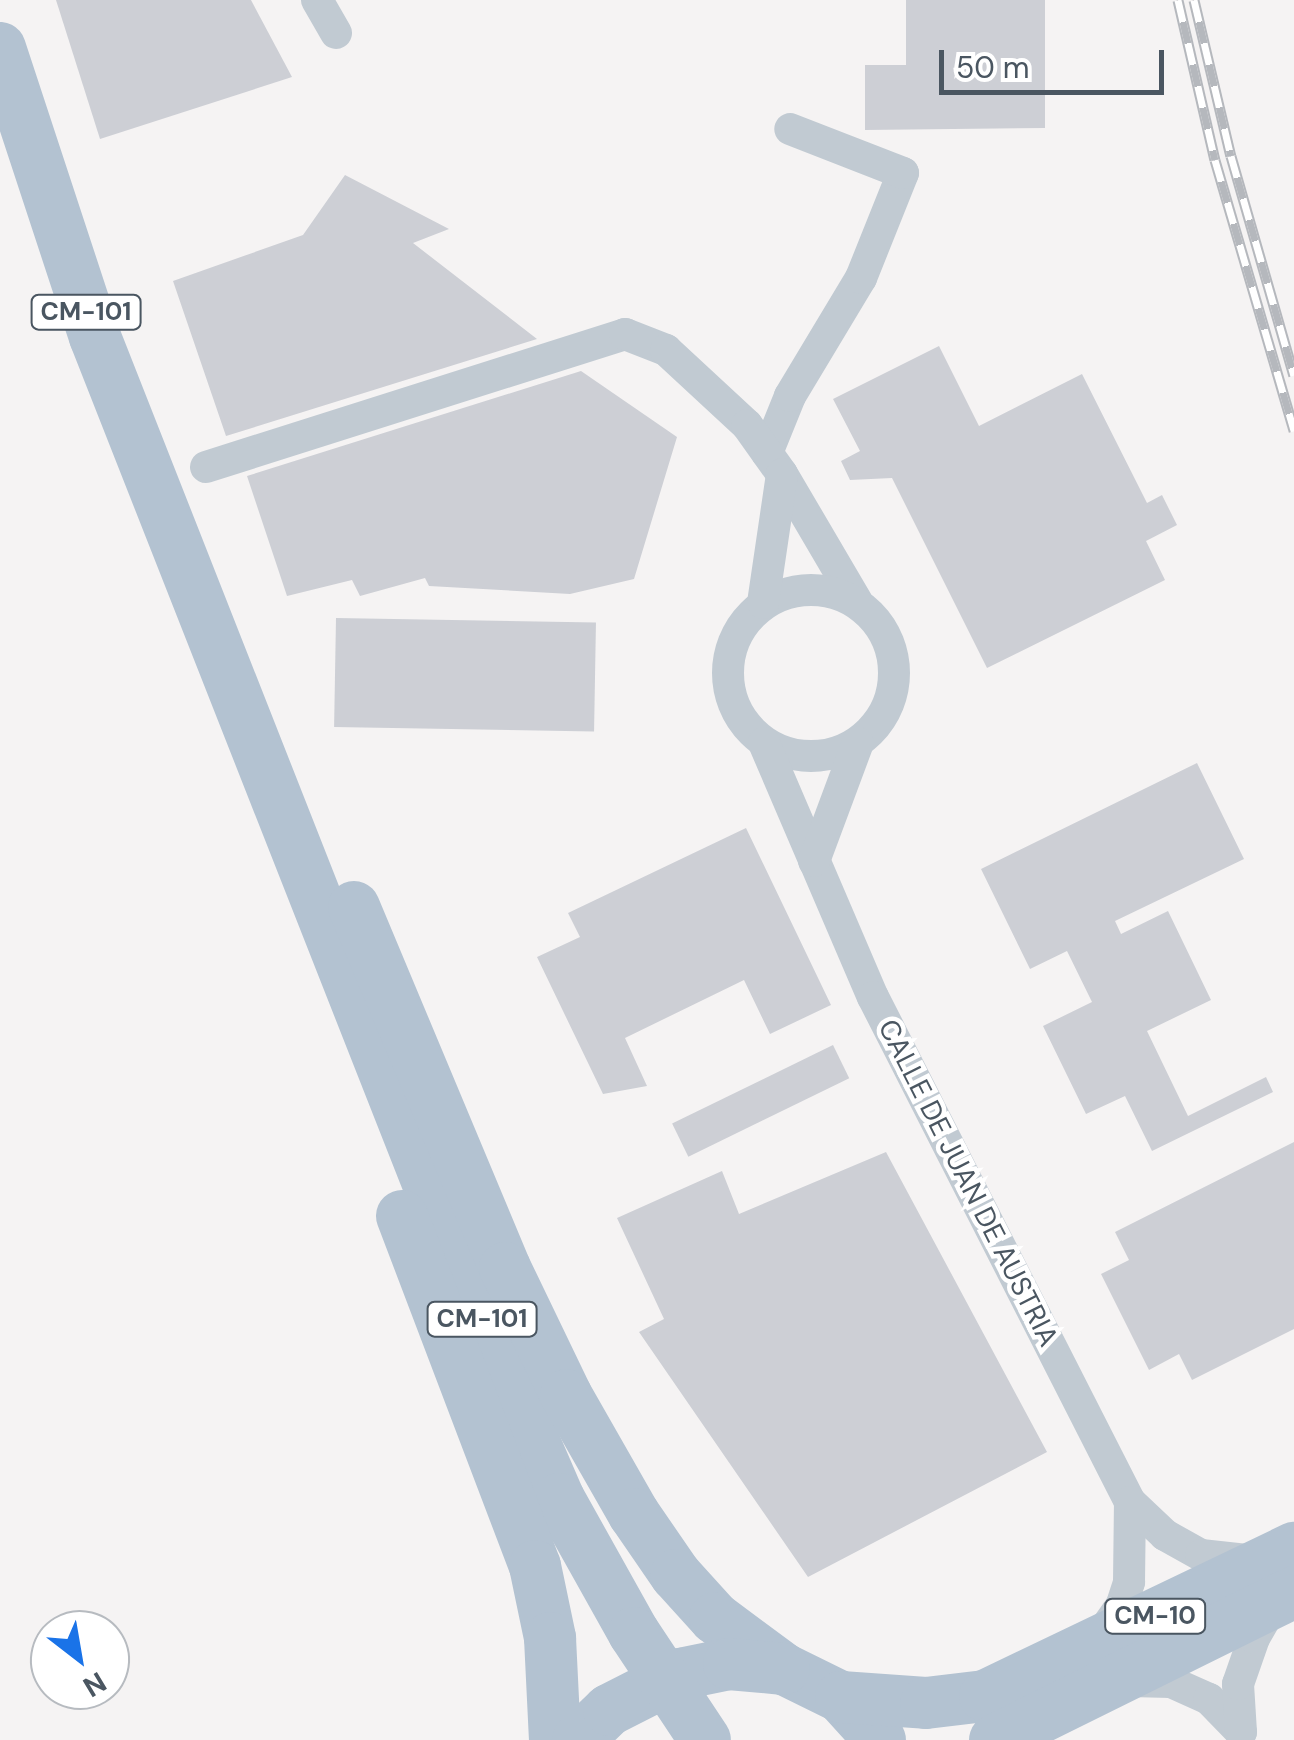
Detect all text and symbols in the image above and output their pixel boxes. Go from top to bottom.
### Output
scale bar [944,30,1169,92]
text: 50 m [956,48,1030,87]
road number: CM-101 [28,292,144,332]
street label: CALLE DE JUAN DE AUSTRIA [871,1014,1065,1352]
road number: CM-101 [424,1299,540,1339]
road number: CM-10 [1102,1596,1208,1636]
north arrow [30,1610,130,1710]
text: N [76,1663,113,1706]

